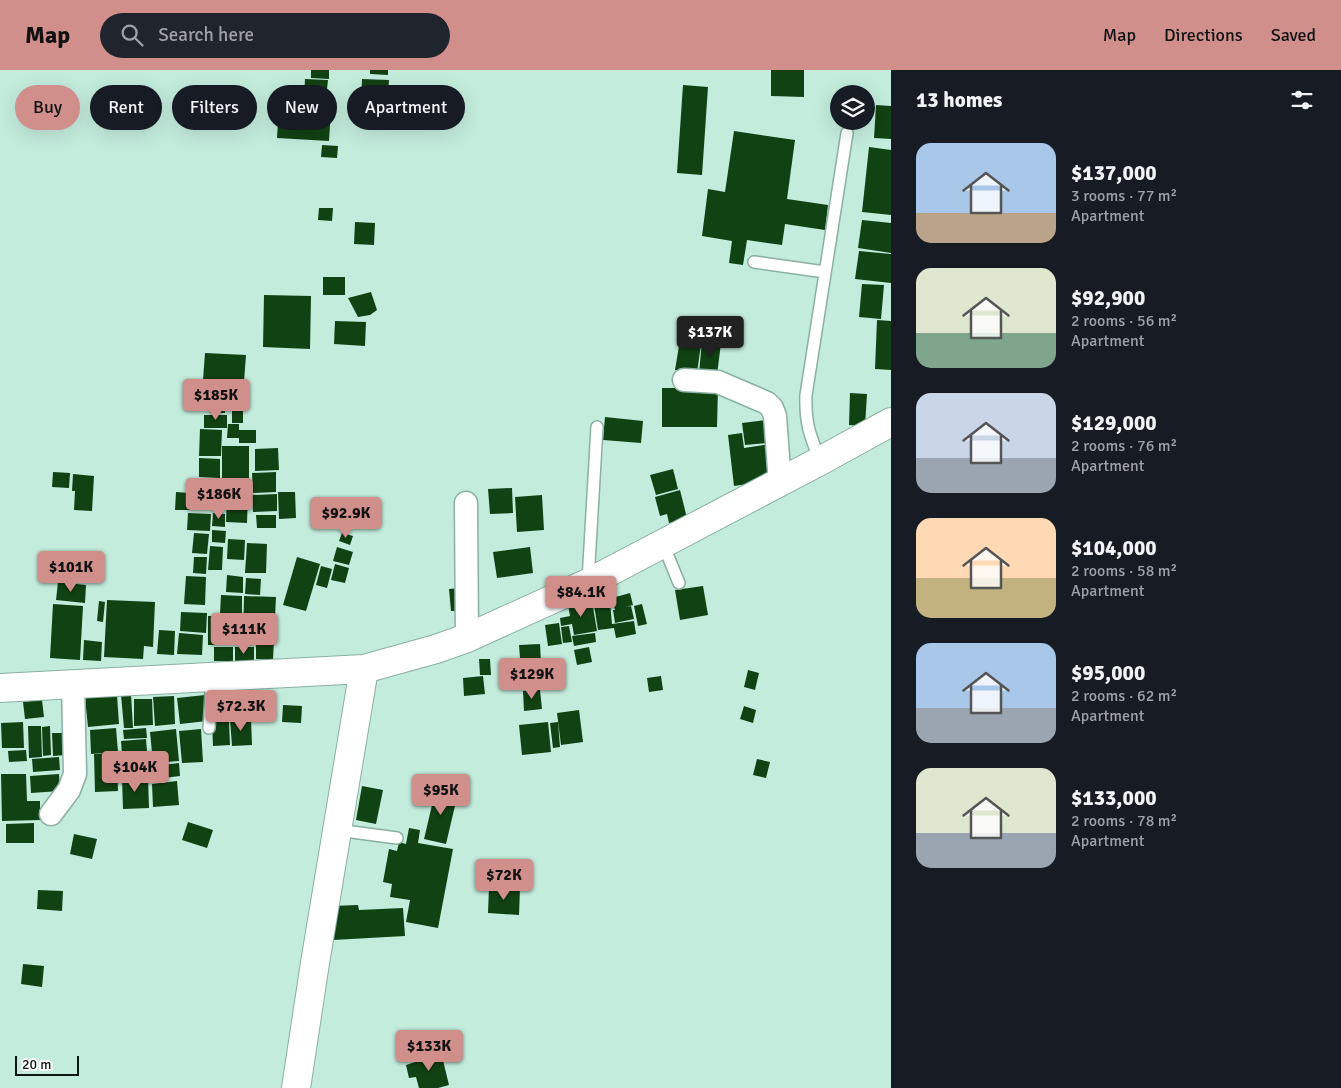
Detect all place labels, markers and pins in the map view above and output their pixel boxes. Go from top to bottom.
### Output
pin: $137K [675,316,745,358]
pin: $185K [181,378,251,421]
pin: $186K [184,478,254,520]
pin: $92.9K [305,496,387,539]
pin: $101K [36,550,106,593]
pin: $84.1K [540,576,622,618]
pin: $111K [209,612,279,655]
pin: $129K [497,658,567,700]
pin: $72.3K [200,690,282,732]
pin: $104K [100,750,170,793]
pin: $95K [411,774,471,816]
pin: $72K [474,858,534,901]
pin: $133K [394,1030,464,1072]

